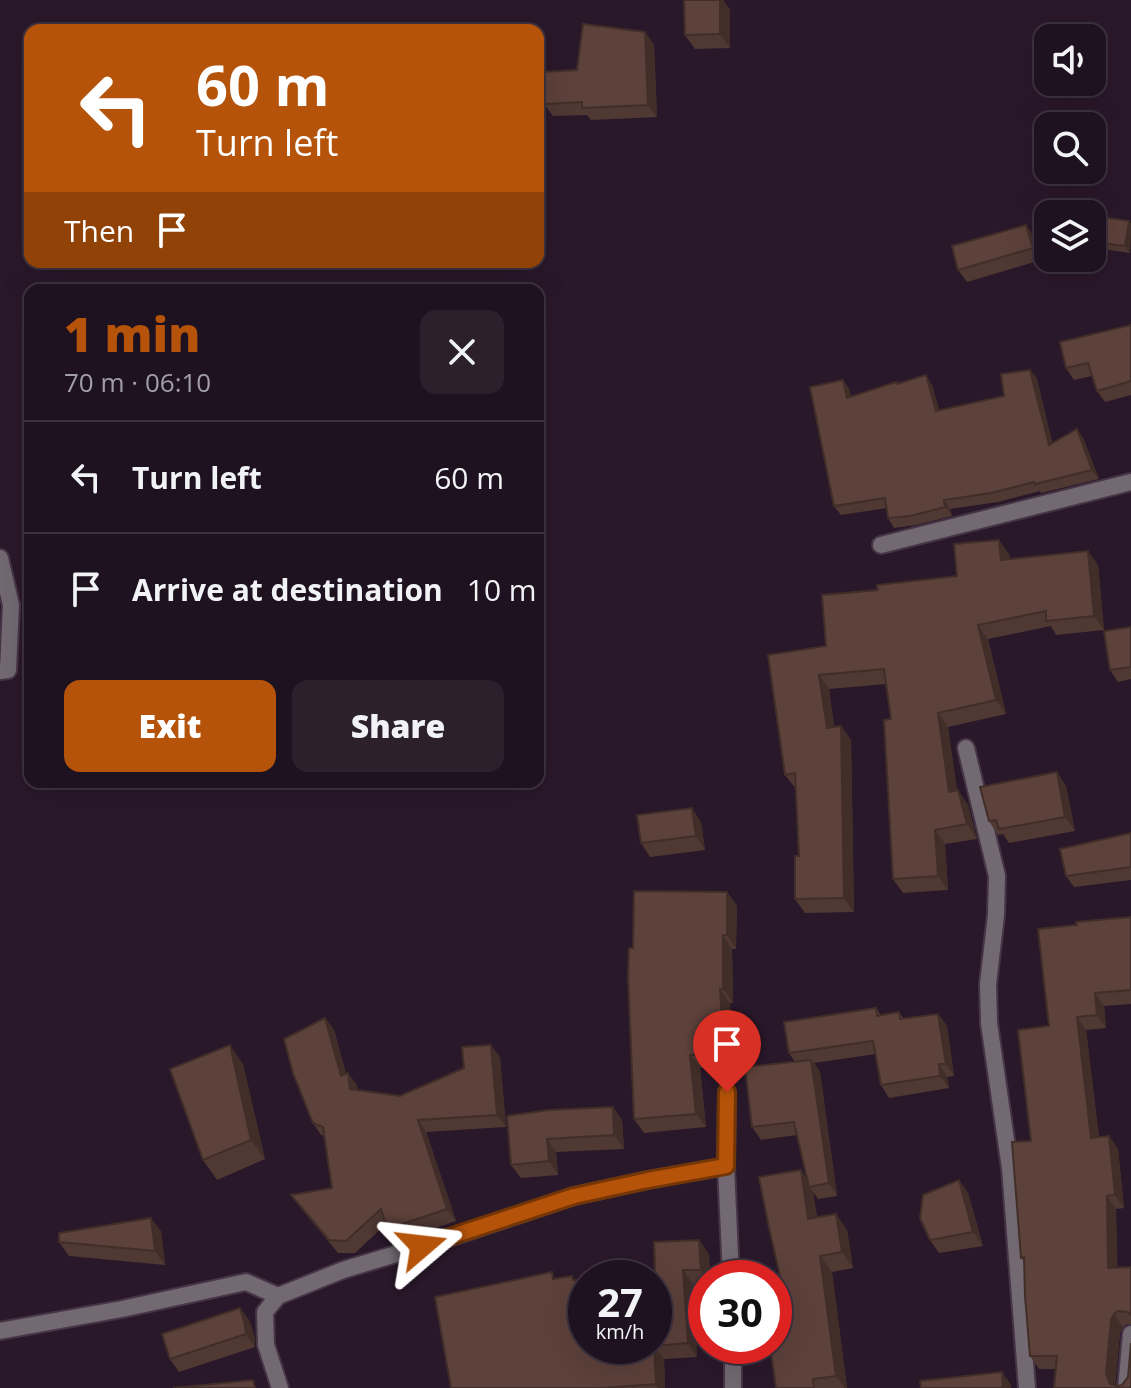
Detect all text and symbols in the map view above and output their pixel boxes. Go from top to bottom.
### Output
map controls [1034,24,1106,272]
button: sound [1034,24,1106,96]
text: 60 m [196,46,330,122]
icon: left [64,56,168,160]
button: search [1034,112,1106,184]
text: Turn left [196,118,338,167]
button: layers [1034,200,1106,272]
icon: arrive [150,208,194,252]
text: Then [64,210,134,251]
text: 1 min [64,301,200,366]
button: close [420,310,504,394]
text: 70 m · 06:10 [64,364,211,400]
icon: left [64,455,108,499]
text: Turn left [132,457,262,498]
text: 60 m [434,457,504,498]
icon: arrive [64,567,108,611]
text: Arrive at destination [132,569,443,610]
text: 10 m [467,569,537,610]
button: Exit [64,680,276,772]
button: Share [292,680,504,772]
pin [693,1010,761,1092]
icon: arrive [705,1022,749,1066]
position arrow [380,1204,464,1288]
speed limit sign: 30 [688,1260,792,1364]
text: 27 [597,1274,643,1329]
text: km/h [596,1318,644,1345]

